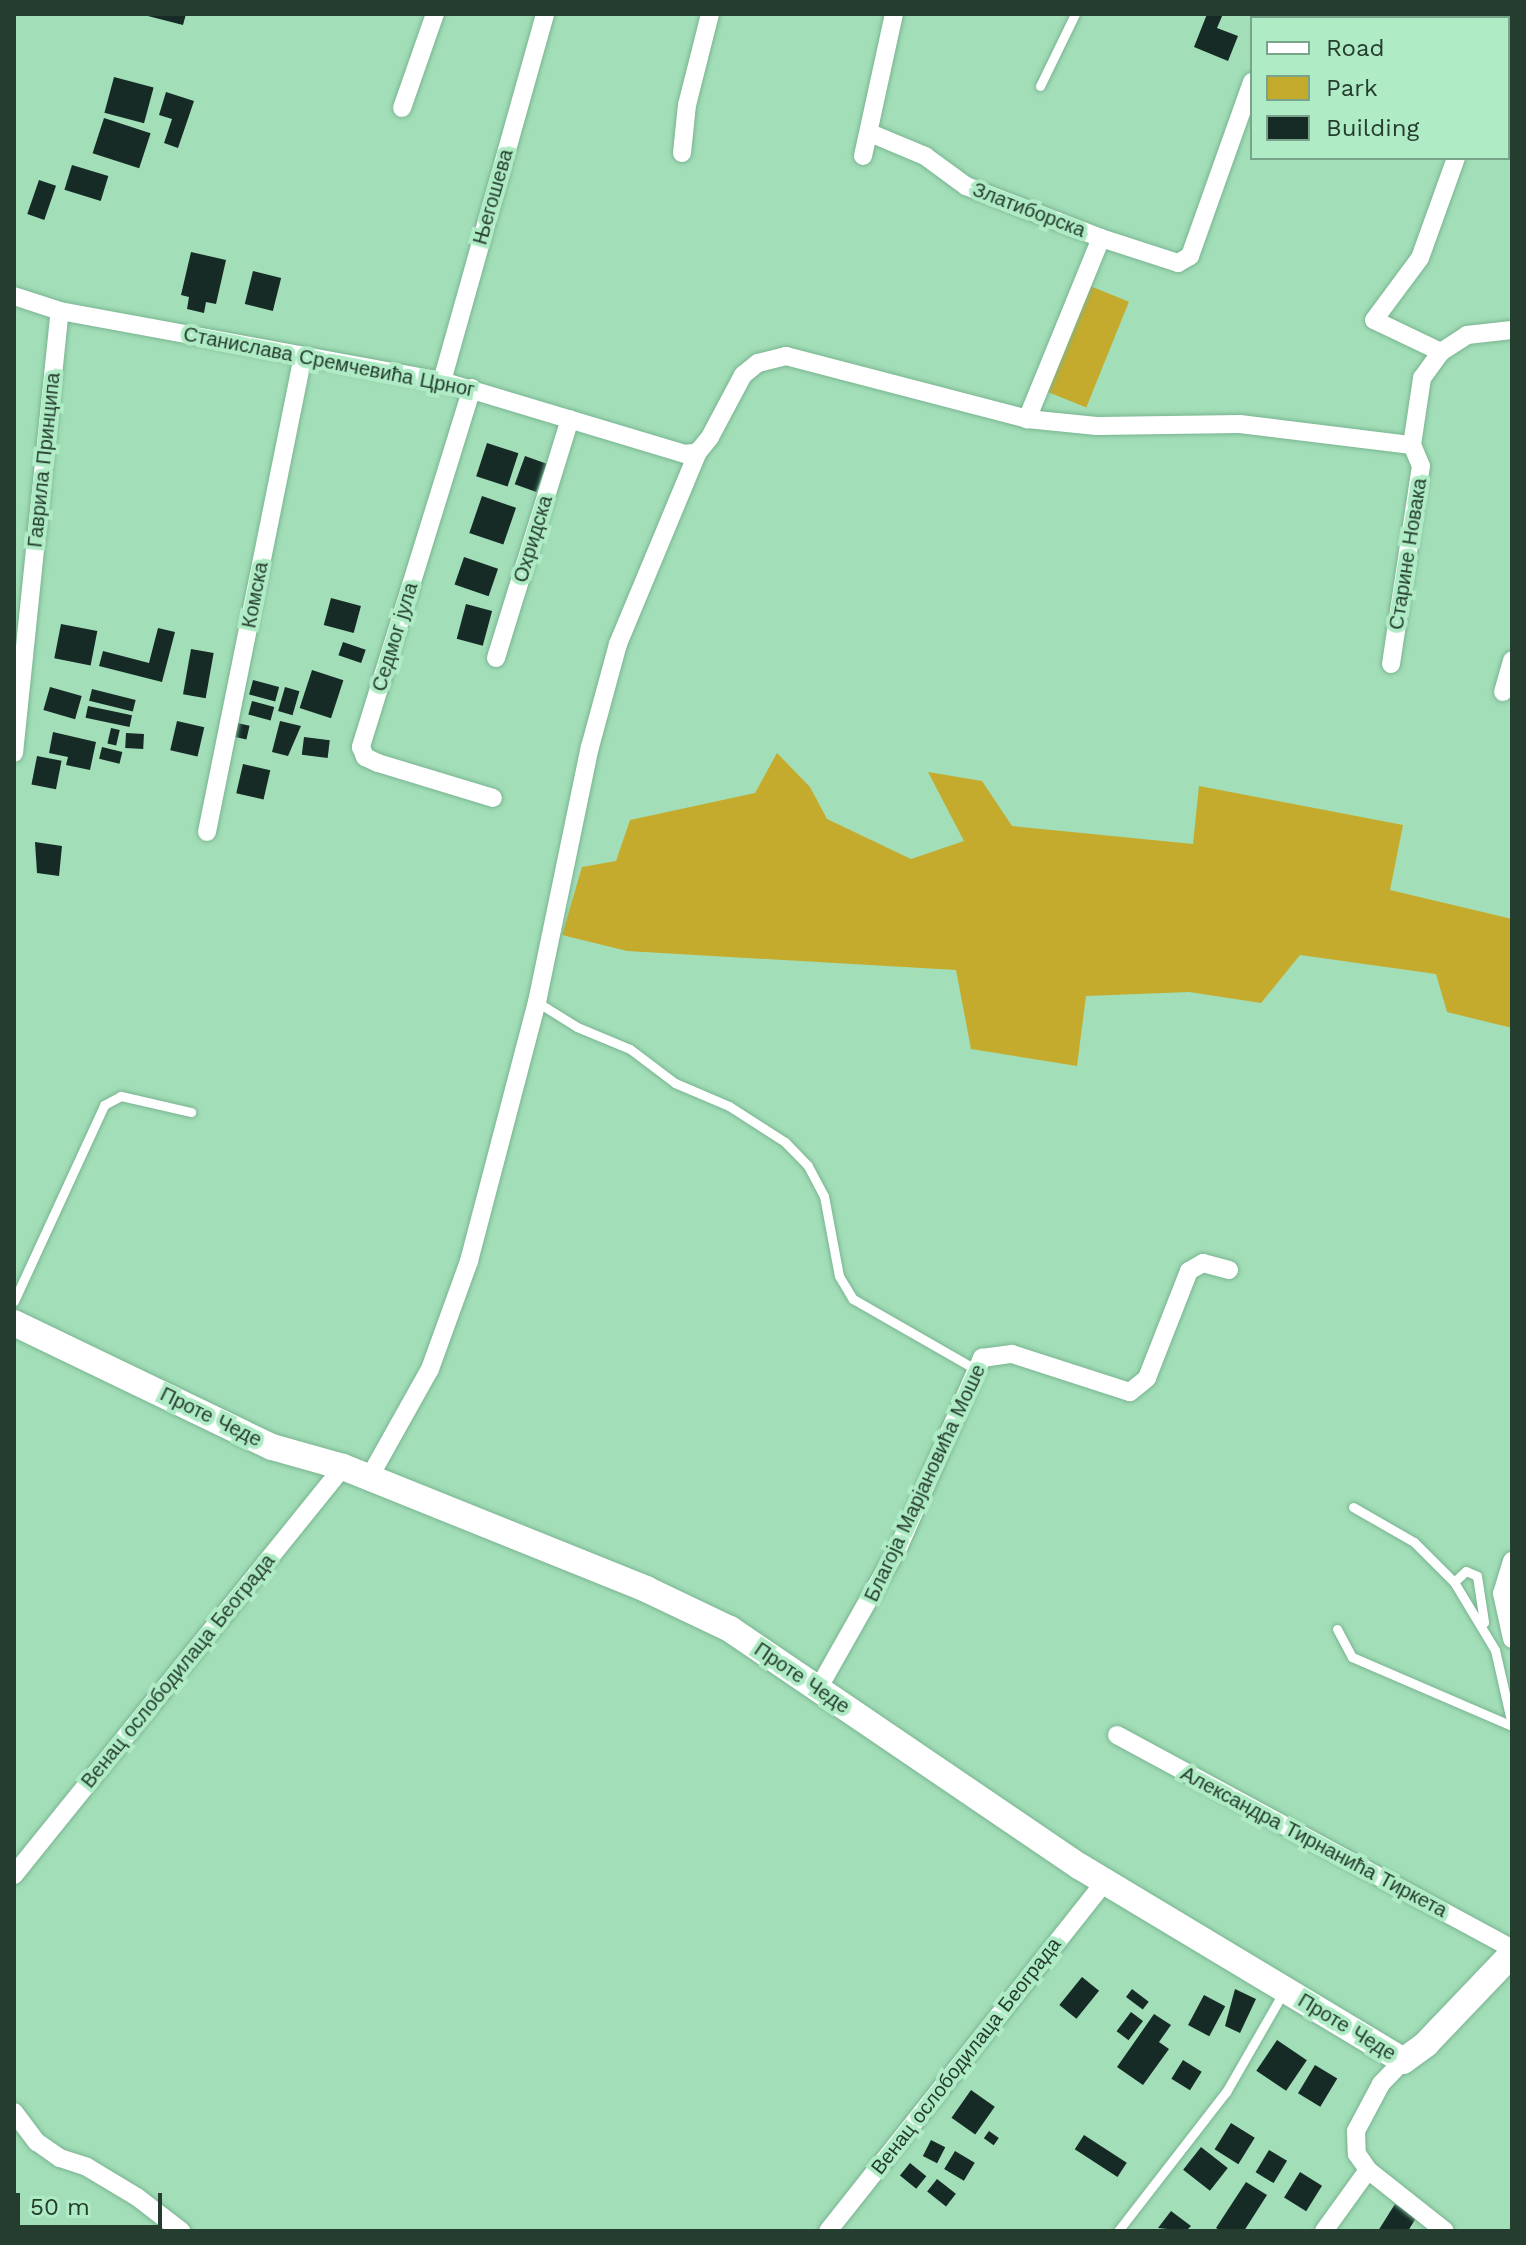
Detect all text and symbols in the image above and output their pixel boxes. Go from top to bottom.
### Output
legend [1250,16,1510,160]
text: Road [1326,34,1385,62]
text: Park [1326,74,1378,102]
text: Building [1326,114,1419,142]
street label: Његошева [468,147,518,247]
street label: Златиборска [969,178,1089,242]
street label: Станислава Сремчевића Црног [181,322,477,402]
street label: Гаврила Принципа [23,371,65,549]
street label: Старине Новака [1384,476,1432,632]
street label: Охридска [508,493,558,585]
street label: Комска [237,560,273,630]
street label: Седмог јула [367,580,423,694]
street label: Благоја Марјановића Моше [859,1361,991,1605]
street label: Проте Чеде [156,1382,266,1452]
street label: Венац ослободилаца Београда [76,1549,280,1793]
street label: Проте Чеде [750,1637,854,1719]
street label: Александра Тирнанића Тиркета [1177,1761,1451,1923]
street label: Венац ослободилаца Београда [866,1933,1066,2179]
street label: Проте Чеде [1294,1988,1400,2066]
scale bar [20,2177,166,2227]
text: 50 m [30,2193,90,2221]

